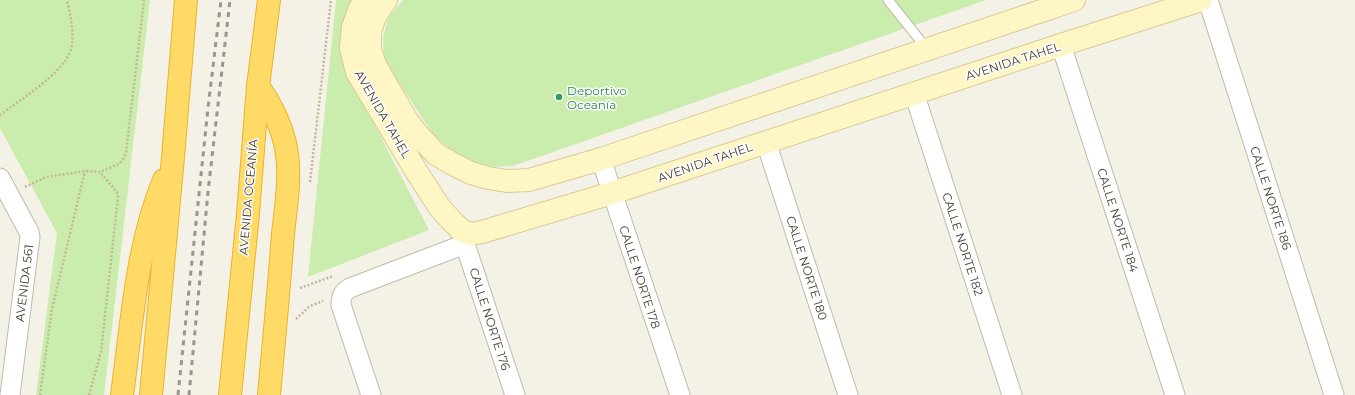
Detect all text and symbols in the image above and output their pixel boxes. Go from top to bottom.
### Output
street label: AVENIDA TAHEL [963,39,1063,83]
street label: AVENIDA TAHEL [352,67,414,161]
place label: Deportivo Oceanía [567,83,627,112]
marker: Deportivo Oceanía [554,92,564,102]
street label: AVENIDA OCEANÍA [235,138,261,256]
street label: AVENIDA TAHEL [656,139,754,185]
street label: CALLE NORTE 186 [1247,144,1295,252]
street label: CALLE NORTE 184 [1094,166,1142,274]
street label: CALLE NORTE 182 [939,191,987,298]
street label: CALLE NORTE 180 [783,214,831,322]
street label: CALLE NORTE 178 [616,224,664,331]
street label: AVENIDA 561 [12,244,36,322]
street label: CALLE NORTE 176 [466,266,514,372]

